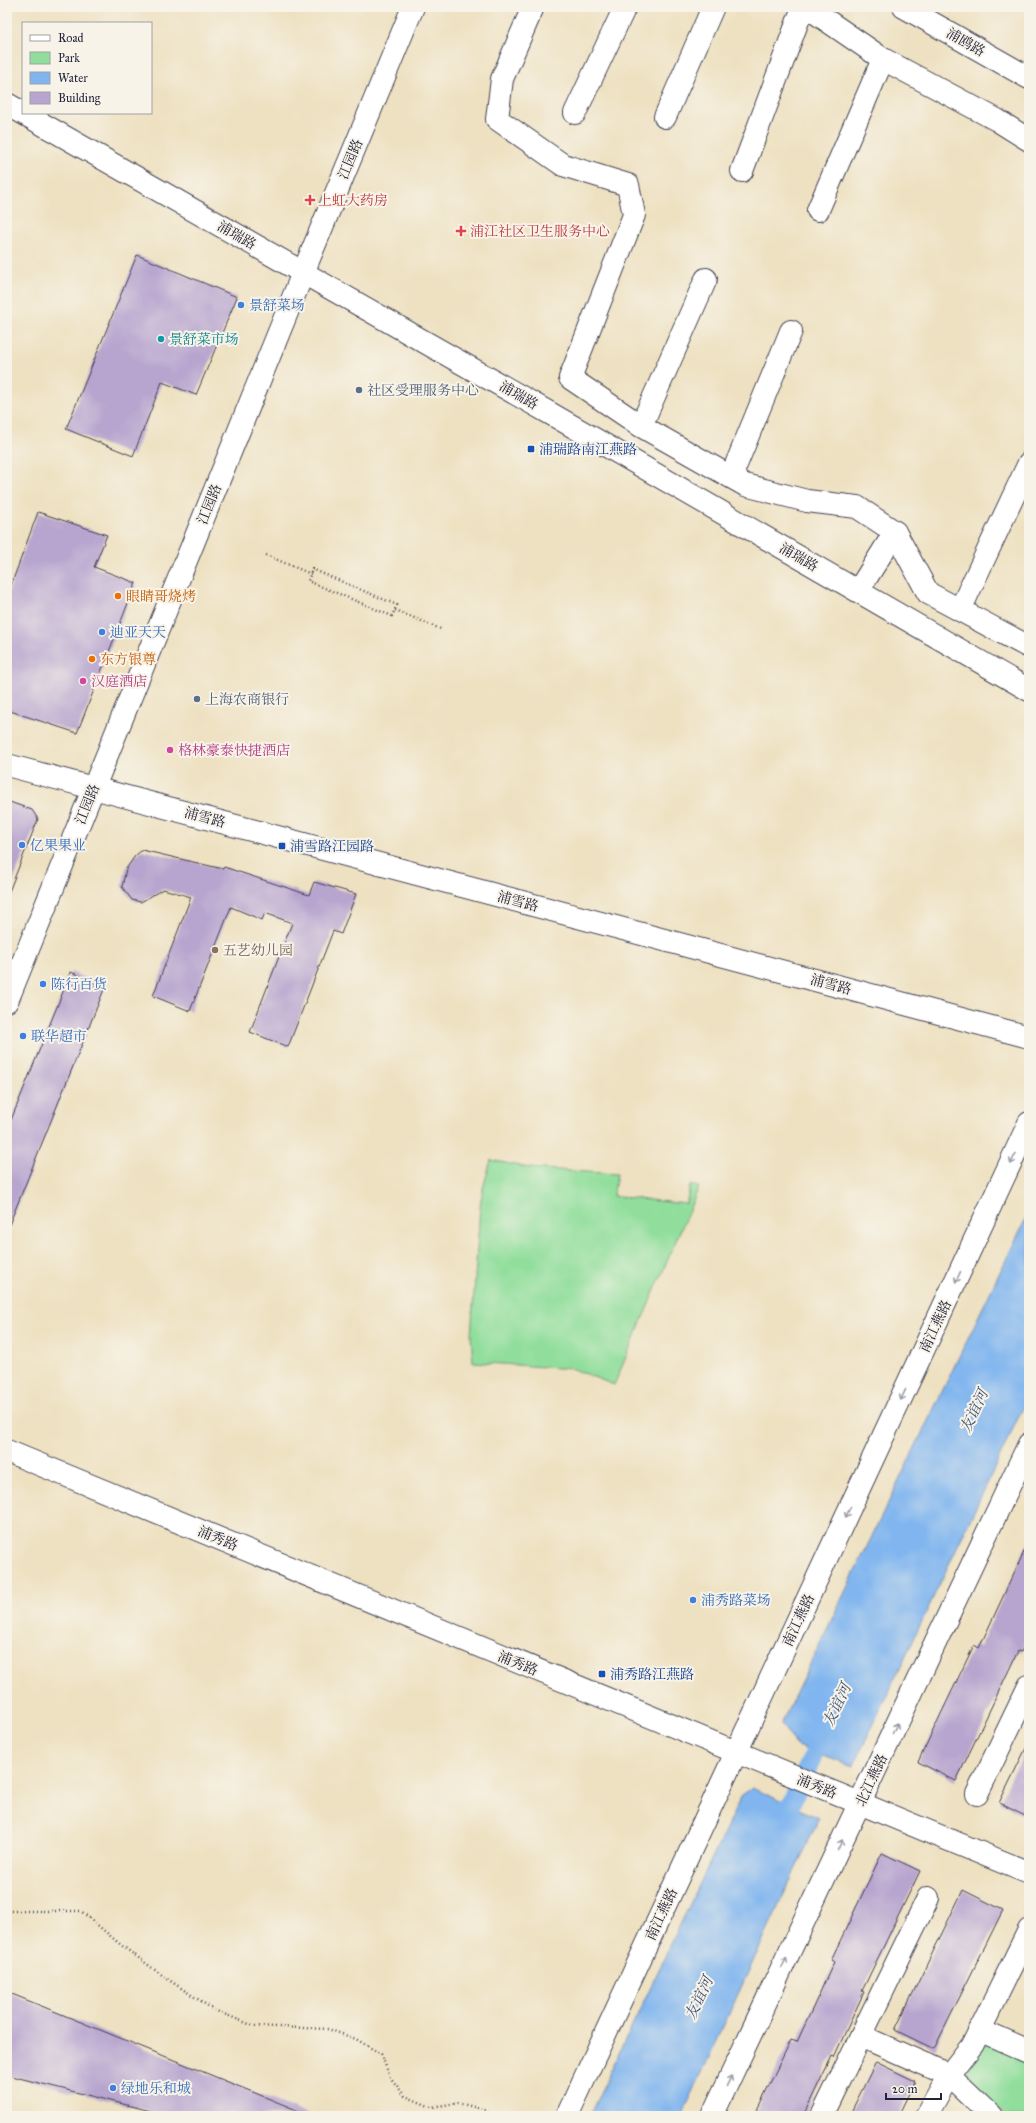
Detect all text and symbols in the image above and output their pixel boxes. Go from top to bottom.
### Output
legend [22,22,152,114]
street label: 浦鸥路 [943,25,988,60]
text: Road [58,31,84,45]
text: Park [58,51,80,65]
text: Water [58,71,88,85]
text: Building [58,91,101,106]
street label: 江园路 [334,137,366,182]
place label: 上虹大药房 [318,192,388,209]
marker: 上虹大药房 [305,195,315,205]
street label: 浦瑞路 [214,218,259,253]
place label: 浦江社区卫生服务中心 [470,223,610,240]
marker: 浦江社区卫生服务中心 [455,225,467,237]
place label: 景舒菜场 [249,297,305,314]
marker: 景舒菜场 [236,300,246,310]
place label: 景舒菜市场 [169,331,239,348]
marker: 景舒菜市场 [156,334,166,344]
street label: 浦瑞路 [496,378,541,413]
place label: 社区受理服务中心 [367,382,479,399]
marker: 社区受理服务中心 [354,385,364,395]
place label: 浦瑞路南江燕路 [539,441,637,458]
marker: 浦瑞路南江燕路 [526,444,536,454]
street label: 江园路 [194,482,225,527]
street label: 浦瑞路 [776,540,821,575]
place label: 眼睛哥烧烤 [126,588,196,605]
marker: 眼睛哥烧烤 [113,591,123,601]
place label: 迪亚天天 [110,624,166,641]
marker: 迪亚天天 [97,627,107,637]
place label: 东方银尊 [100,651,156,668]
marker: 东方银尊 [87,654,97,664]
place label: 汉庭酒店 [91,673,147,690]
marker: 汉庭酒店 [78,676,88,686]
place label: 上海农商银行 [205,691,289,708]
marker: 上海农商银行 [192,694,202,704]
place label: 格林豪泰快捷酒店 [178,742,290,759]
marker: 格林豪泰快捷酒店 [165,745,175,755]
street label: 江园路 [72,782,103,827]
street label: 浦雪路 [182,804,227,831]
place label: 亿果果业 [30,837,86,854]
place label: 浦雪路江园路 [290,838,374,855]
marker: 亿果果业 [17,840,27,850]
marker: 浦雪路江园路 [277,841,287,851]
street label: 浦雪路 [495,888,540,915]
place label: 五艺幼儿园 [223,942,293,959]
marker: 五艺幼儿园 [210,945,220,955]
street label: 浦雪路 [808,971,853,998]
place label: 陈行百货 [51,976,107,993]
marker: 陈行百货 [38,979,48,989]
place label: 联华超市 [31,1028,87,1045]
marker: 联华超市 [18,1031,28,1041]
one-way arrow [1009,1152,1016,1164]
one-way arrow [954,1270,961,1282]
street label: 南江燕路 [916,1297,955,1355]
water label: 友谊河 [956,1384,993,1435]
one-way arrow [899,1388,906,1400]
one-way arrow [844,1506,851,1518]
street label: 浦秀路 [195,1522,240,1554]
street label: 南江燕路 [779,1591,818,1649]
place label: 浦秀路菜场 [701,1592,771,1609]
marker: 浦秀路菜场 [688,1595,698,1605]
street label: 浦秀路 [495,1648,540,1679]
place label: 浦秀路江燕路 [610,1666,694,1683]
marker: 浦秀路江燕路 [597,1669,607,1679]
water label: 友谊河 [819,1678,856,1729]
one-way arrow [892,1722,899,1734]
street label: 北江燕路 [852,1751,891,1809]
street label: 浦秀路 [794,1771,839,1802]
one-way arrow [837,1840,844,1852]
street label: 南江燕路 [642,1885,681,1943]
one-way arrow [781,1957,788,1969]
water label: 友谊河 [681,1971,718,2022]
one-way arrow [726,2075,733,2087]
scale bar [886,2075,941,2101]
place label: 绿地乐和城 [121,2080,191,2097]
text: 20 m [892,2082,918,2096]
marker: 绿地乐和城 [108,2083,118,2093]

